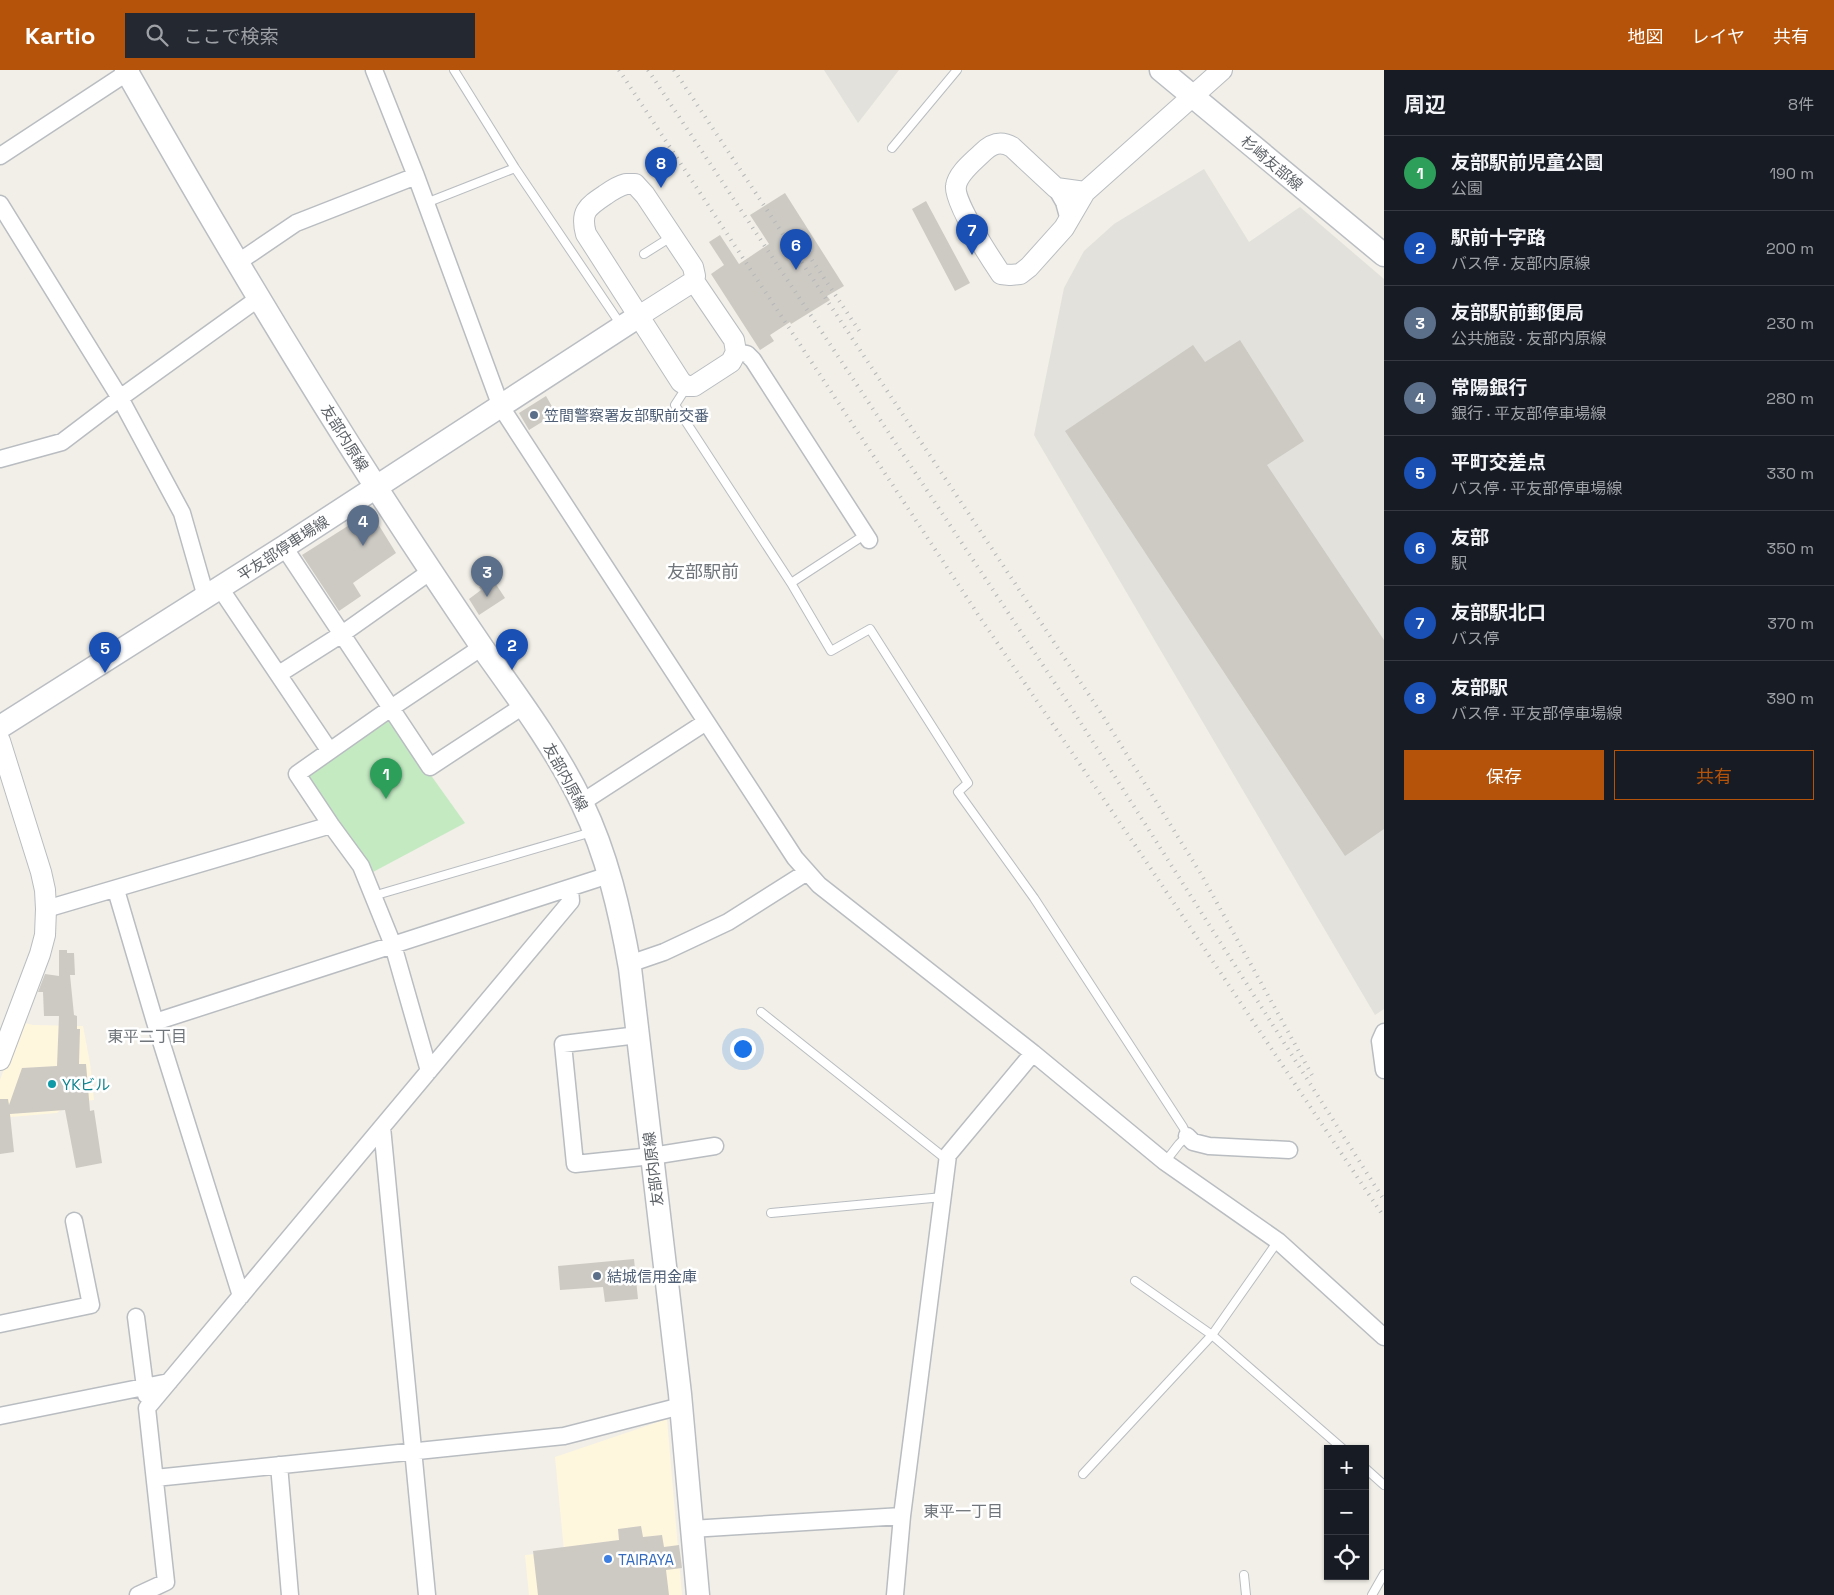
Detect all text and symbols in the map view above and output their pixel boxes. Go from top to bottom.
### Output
search box [125,13,475,58]
text: Kartio [25,20,95,51]
icon: search [143,21,171,49]
text: ここで検索 [183,24,278,49]
text: 地図 [1628,25,1664,48]
text: レイヤ [1692,25,1745,48]
text: 共有 [1773,25,1809,48]
text: 周辺 [1404,91,1446,118]
text: 8件 [1788,94,1814,115]
street label: 杉崎友部線 [1237,132,1307,194]
pin: 8 [645,147,677,188]
text: 友部駅前児童公園 [1451,150,1603,175]
text: 1 [1416,163,1424,184]
text: 190 m [1769,163,1814,184]
text: 公園 [1451,178,1483,199]
pin: 7 [956,214,988,255]
text: 駅前十字路 [1451,225,1546,250]
pin: 6 [780,229,812,270]
text: 2 [1415,238,1425,259]
text: 200 m [1766,238,1814,259]
text: バス停 · 友部内原線 [1451,253,1590,274]
text: 友部駅前郵便局 [1451,300,1584,325]
text: 3 [1415,313,1425,334]
text: 230 m [1767,313,1814,334]
text: 公共施設 · 友部内原線 [1451,328,1606,349]
text: 常陽銀行 [1451,375,1527,400]
text: 4 [1415,388,1425,409]
text: 280 m [1766,388,1814,409]
street label: 友部内原線 [317,401,373,475]
text: 銀行 · 平友部停車場線 [1451,403,1606,424]
place label: 笠間警察署友部駅前交番 [544,406,709,425]
marker: 笠間警察署友部駅前交番 [528,409,540,421]
text: 平町交差点 [1451,450,1546,475]
text: 5 [1415,463,1425,484]
text: 330 m [1767,463,1814,484]
text: バス停 · 平友部停車場線 [1451,478,1622,499]
pin: 4 [347,505,379,546]
street label: 平友部停車場線 [234,511,332,585]
text: 友部 [1451,525,1489,550]
text: 6 [1415,538,1425,559]
text: 350 m [1767,538,1814,559]
text: 駅 [1451,553,1467,574]
pin: 3 [471,556,503,597]
district label: 友部駅前 [667,560,739,583]
text: 友部駅北口 [1451,600,1546,625]
text: 7 [1416,613,1424,634]
text: 370 m [1767,613,1814,634]
text: バス停 [1451,628,1499,649]
pin: 2 [496,629,528,670]
pin: 5 [89,632,121,673]
text: 友部駅 [1451,675,1508,700]
text: 8 [1415,688,1425,709]
text: 390 m [1766,688,1814,709]
text: バス停 · 平友部停車場線 [1451,703,1622,724]
street label: 友部内原線 [540,740,592,814]
button: 保存 [1404,750,1604,800]
button: 共有 [1614,750,1814,800]
pin: 1 [370,758,402,799]
district label: 東平二丁目 [107,1026,187,1047]
your location [730,1036,756,1062]
place label: YKビル [62,1075,110,1094]
marker: YKビル [46,1078,58,1090]
street label: 友部内原線 [639,1131,667,1207]
place label: 結城信用金庫 [607,1267,697,1286]
marker: 結城信用金庫 [591,1270,603,1282]
map controls [1324,1445,1369,1580]
button: + [1324,1445,1369,1490]
button: − [1324,1490,1369,1535]
district label: 東平一丁目 [923,1501,1003,1522]
button: locate [1324,1535,1369,1580]
place label: TAIRAYA [618,1550,675,1569]
marker: TAIRAYA [602,1553,614,1565]

